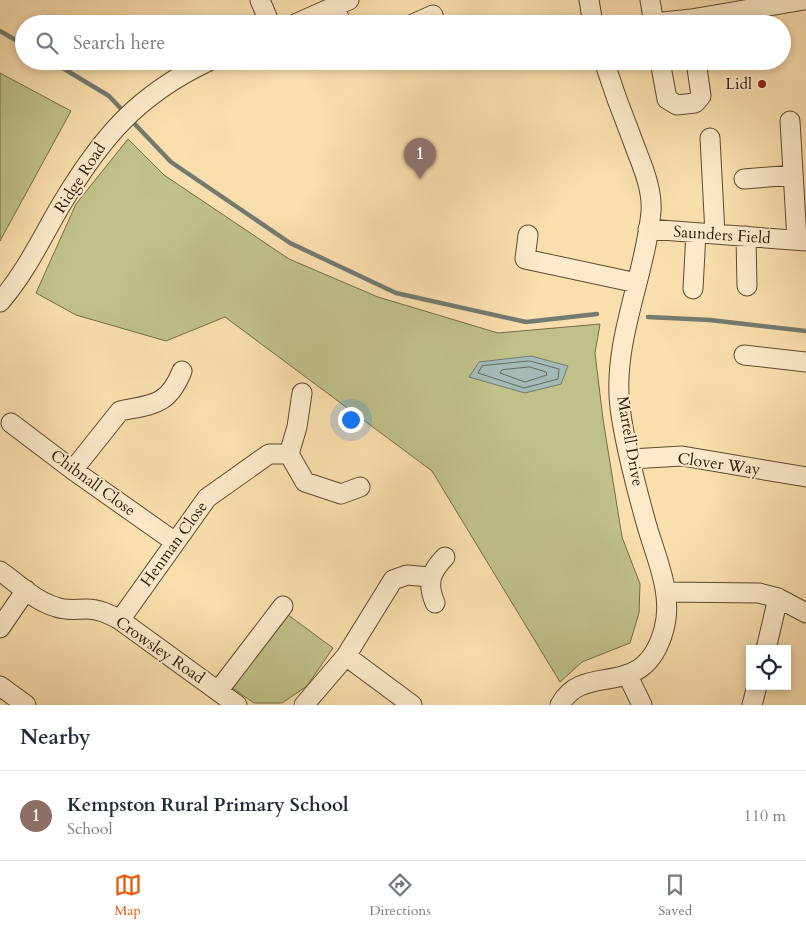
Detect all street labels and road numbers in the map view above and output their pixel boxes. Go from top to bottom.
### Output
street label: Ridge Road [49,138,111,217]
street label: Saunders Field [673,221,772,249]
street label: Martell Drive [611,394,649,488]
street label: Chibnall Close [46,445,140,521]
street label: Clover Way [676,447,762,481]
street label: Henman Close [135,497,213,591]
street label: Crowsley Road [111,611,209,689]

